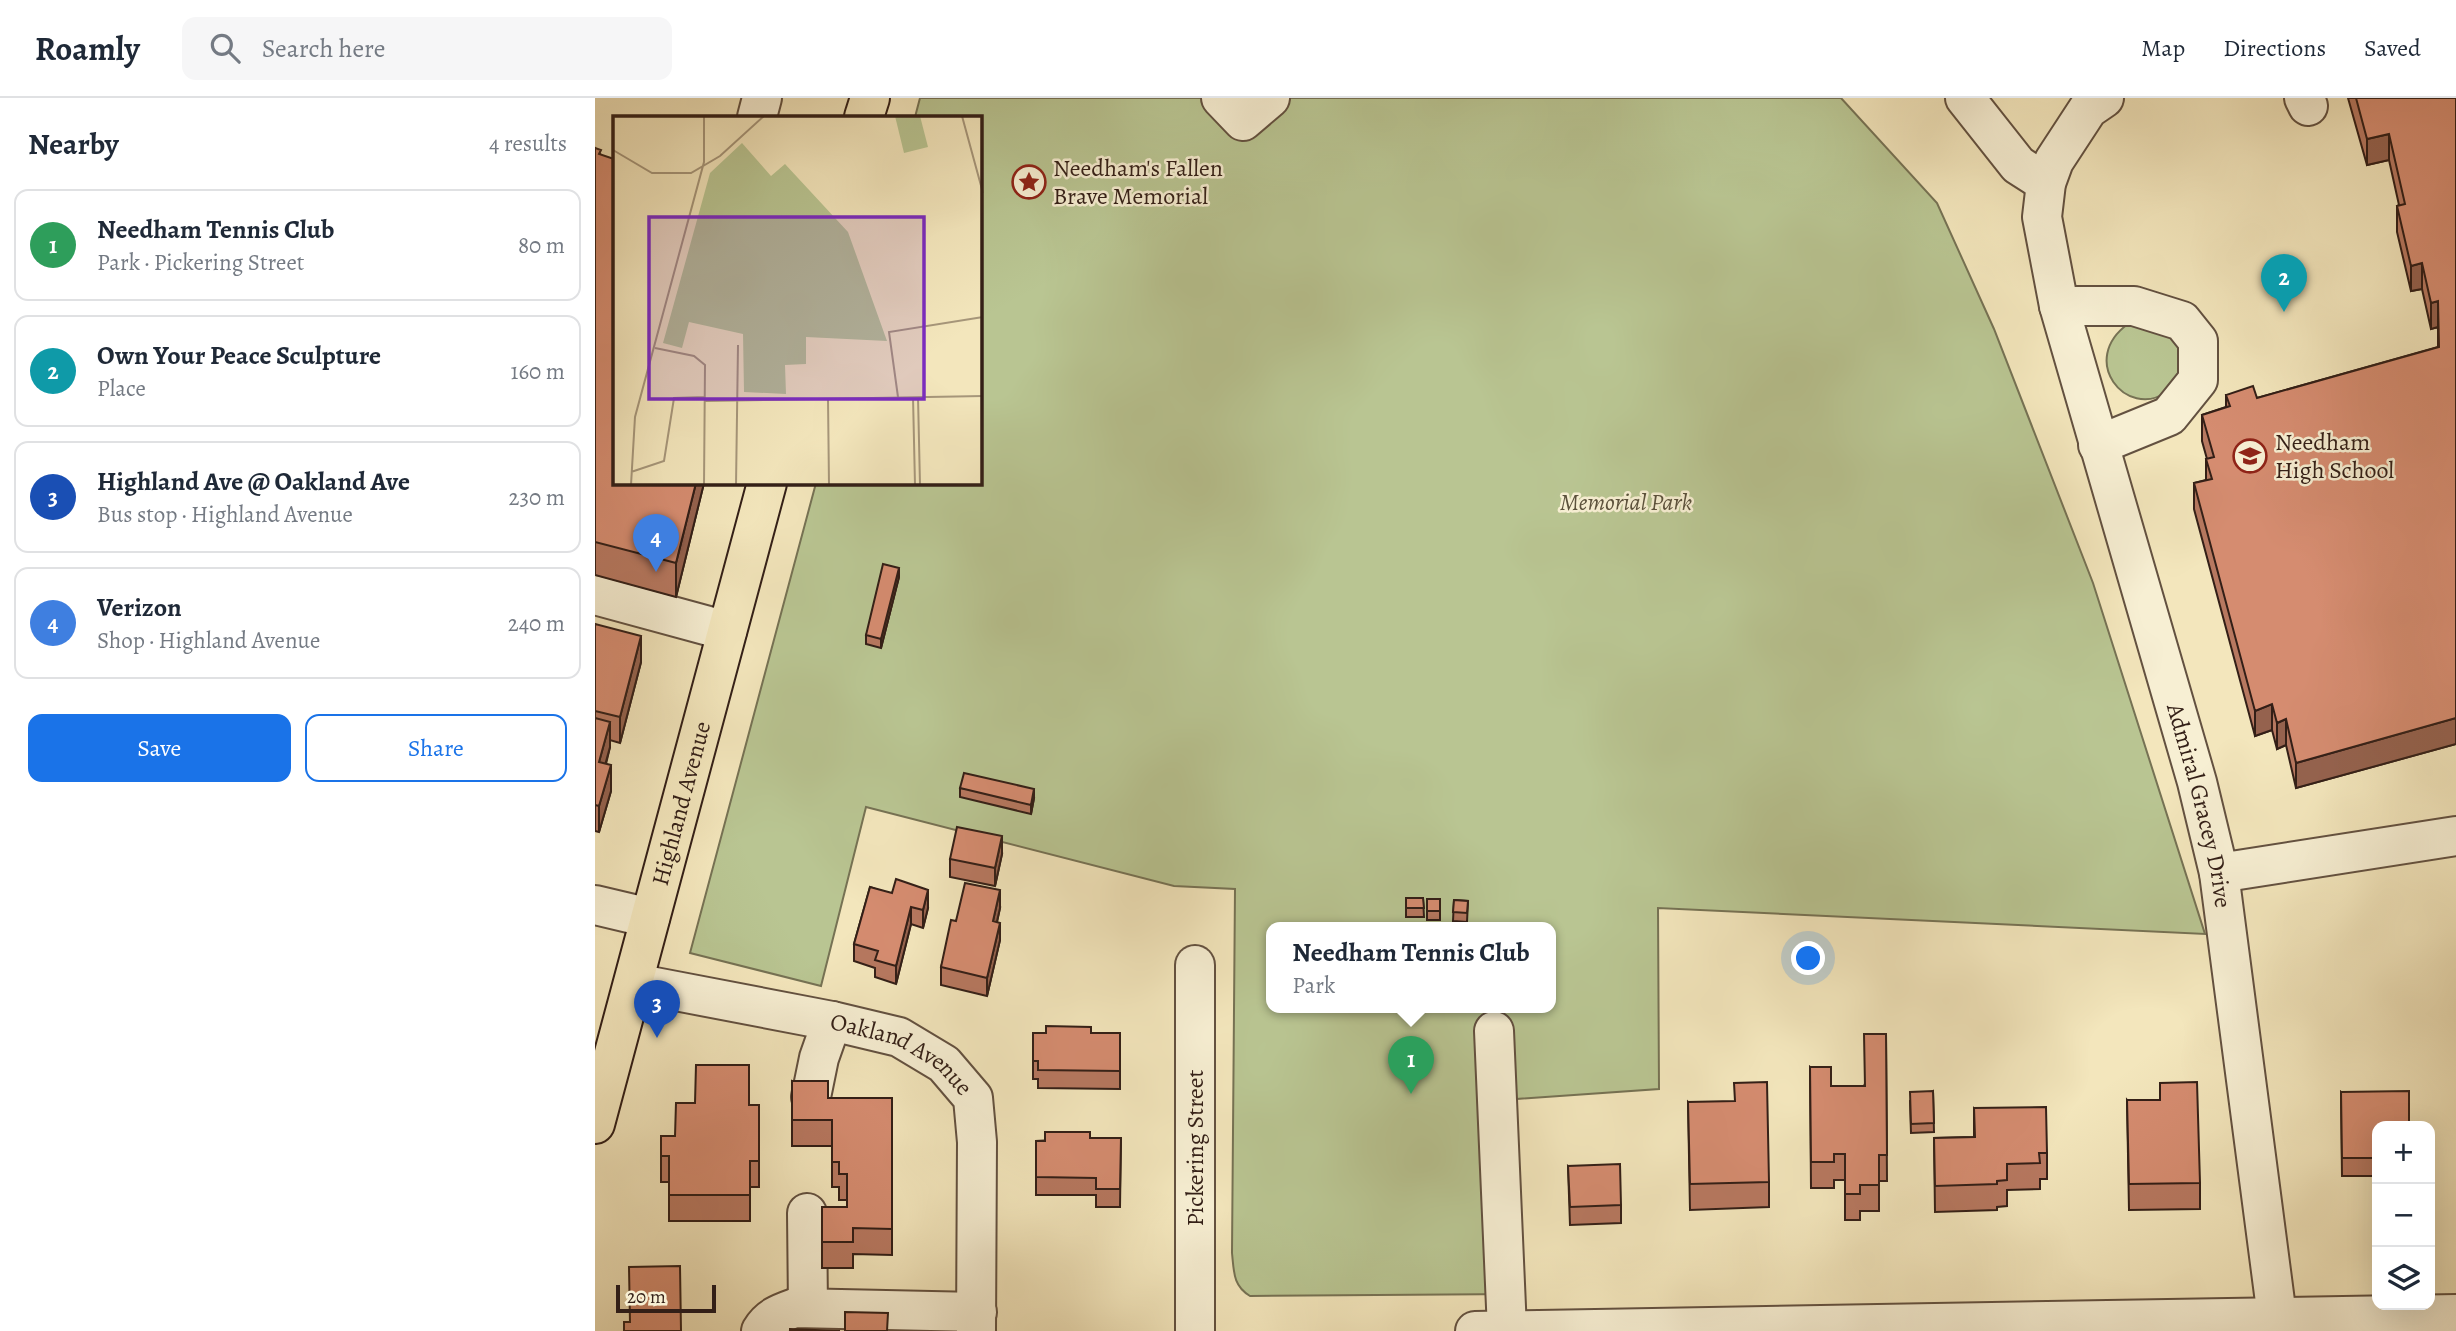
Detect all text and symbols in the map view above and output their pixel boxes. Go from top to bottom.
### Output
search box [182,17,672,80]
text: Roamly [35,26,140,71]
icon: search [206,29,244,67]
text: Search here [262,31,385,66]
text: Map [2141,32,2185,64]
text: Directions [2223,32,2326,64]
text: Saved [2364,32,2421,64]
inset map [613,116,982,485]
text: Nearby [28,124,119,164]
text: 4 results [489,128,567,159]
place label: Needham's Fallen Brave Memorial [1053,152,1223,212]
place icon: Needham's Fallen Brave Memorial [1010,163,1048,201]
text: Needham Tennis Club [97,212,334,247]
text: 1 [49,230,57,261]
text: 80 m [518,230,565,261]
text: Park · Pickering Street [97,247,304,278]
pin: 2 [2261,254,2307,312]
text: Own Your Peace Sculpture [97,338,381,373]
text: 2 [47,356,59,387]
text: 160 m [511,356,565,387]
text: Place [97,373,146,404]
place label: Needham High School [2275,426,2394,486]
school or university icon: Needham High School [2231,437,2269,475]
text: Highland Ave @ Oakland Ave [97,464,410,499]
text: 3 [48,482,58,513]
text: 230 m [509,482,565,513]
park label: Memorial Park [1560,486,1693,518]
text: Bus stop · Highland Avenue [97,499,353,530]
pin: 4 [633,514,679,572]
text: Verizon [97,590,182,625]
text: 4 [48,608,58,639]
text: 240 m [508,608,565,639]
text: Shop · Highland Avenue [97,625,320,656]
street label: Admiral Gracey Drive [2159,699,2239,910]
button: Save [28,714,291,782]
button: Share [305,714,567,782]
street label: Highland Avenue [644,718,718,889]
popup [1266,922,1556,1013]
text: Needham Tennis Club [1292,935,1530,970]
your location [1791,941,1825,975]
text: Park [1292,970,1335,1001]
pin: 3 [634,980,680,1038]
street label: Oakland Avenue [827,1005,980,1102]
pin: 1 [1388,1036,1434,1094]
street label: Pickering Street [1179,1069,1211,1227]
map controls [2372,1121,2435,1310]
button: + [2372,1121,2435,1184]
button: − [2372,1184,2435,1247]
button: layers [2372,1247,2435,1310]
scale bar [616,1282,716,1314]
text: 20 m [627,1284,666,1310]

